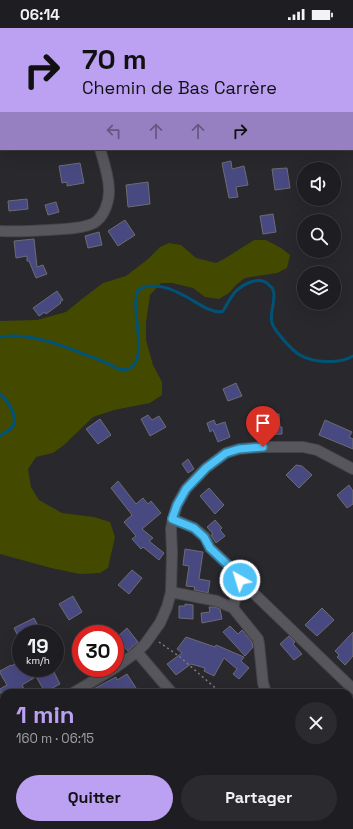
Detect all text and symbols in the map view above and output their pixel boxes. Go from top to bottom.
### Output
text: 06:14 [20,5,60,24]
text: 70 m [82,41,147,77]
icon: right [16,44,68,96]
text: Chemin de Bas Carrère [82,76,277,99]
icon: left [103,120,125,142]
icon: ahead [145,120,167,142]
icon: ahead [187,120,209,142]
icon: right [229,120,251,142]
map controls [297,162,341,310]
button: sound [297,162,341,206]
button: search [297,214,341,258]
button: layers [297,266,341,310]
pin [246,406,280,447]
icon: arrive [252,412,274,434]
position arrow [219,559,261,601]
speed limit sign: 30 [72,625,124,677]
text: 19 [27,633,49,659]
text: km/h [26,654,50,667]
text: 1 min [16,699,75,730]
button: close [295,702,337,744]
text: 160 m · 06:15 [16,730,94,747]
button: Quitter [16,775,173,821]
button: Partager [181,775,337,821]

